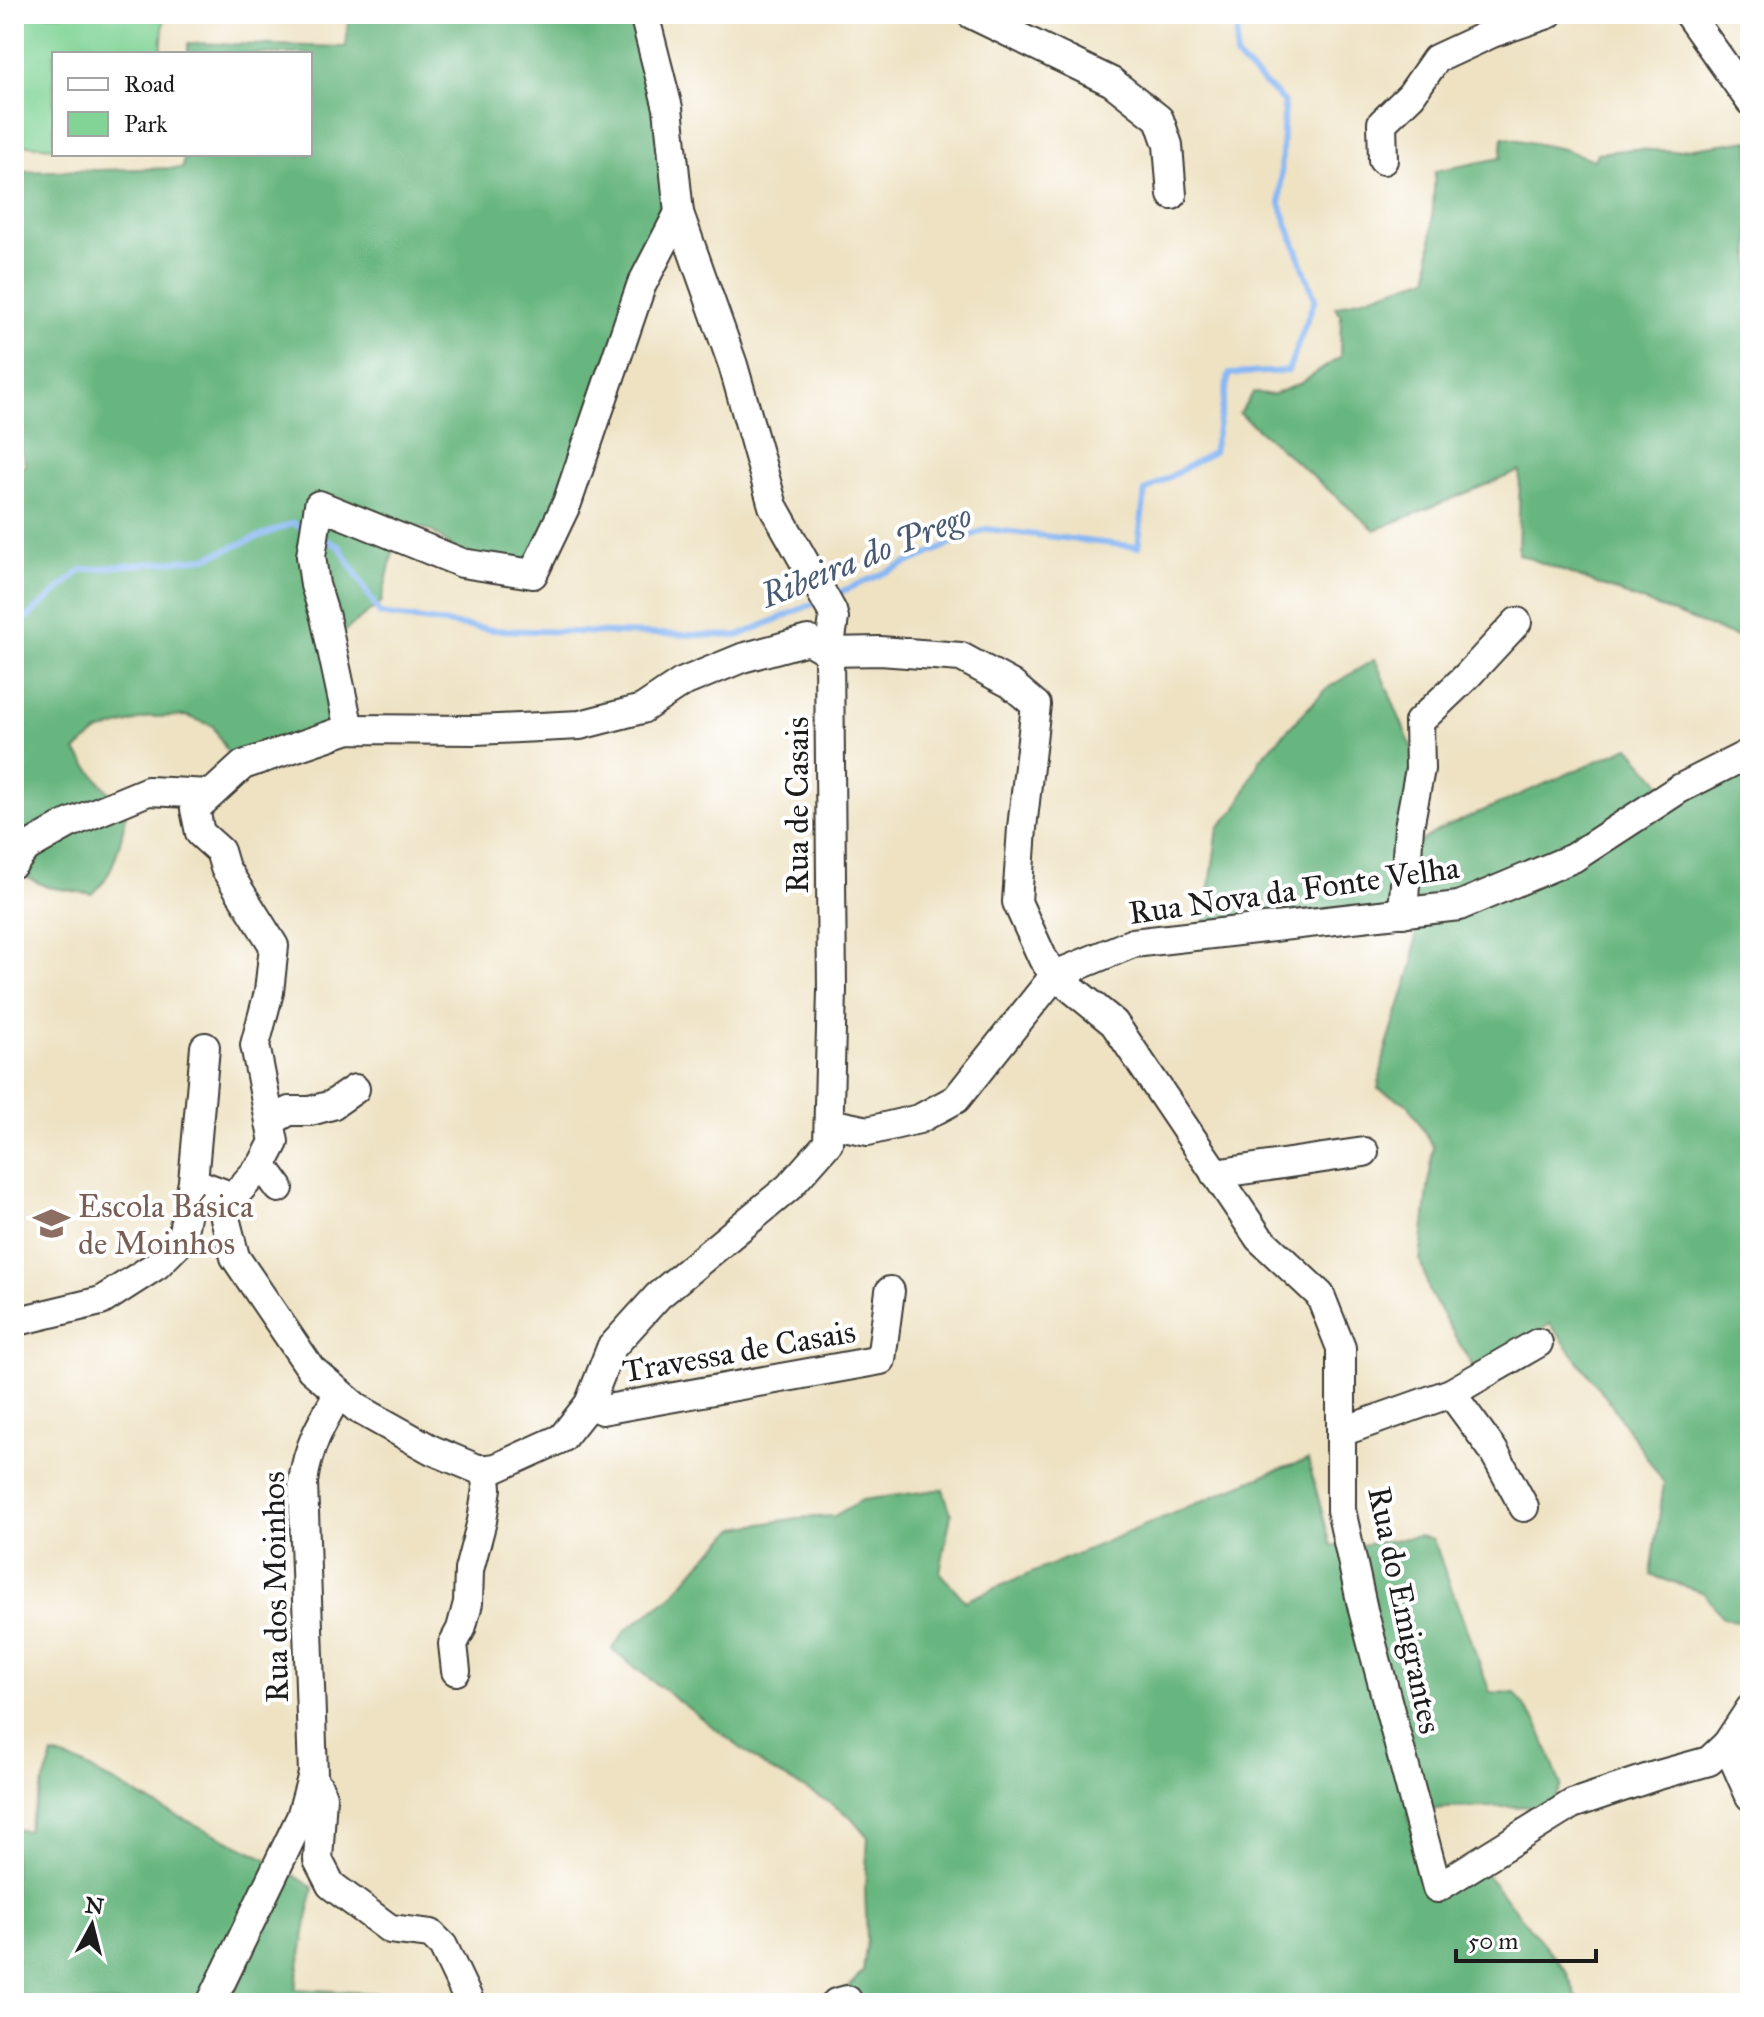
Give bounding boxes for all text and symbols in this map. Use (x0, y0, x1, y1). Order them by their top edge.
legend (52, 52, 312, 156)
text: Road (124, 69, 175, 99)
text: Park (124, 109, 168, 139)
water label: Ribeira do Prego (754, 495, 978, 617)
street label: Rua de Casais (778, 717, 817, 893)
street label: Rua Nova da Fonte Velha (1126, 848, 1462, 933)
place label: Escola Básica de Moinhos (78, 1187, 254, 1263)
school or university icon: Escola Básica de Moinhos (33, 1205, 71, 1243)
street label: Travessa de Casais (620, 1312, 859, 1391)
street label: Rua dos Moinhos (254, 1471, 297, 1703)
street label: Rua do Emigrantes (1359, 1483, 1450, 1737)
north arrow (52, 1885, 132, 1965)
text: N (83, 1891, 106, 1920)
scale bar (1456, 1913, 1596, 1963)
text: 50 m (1468, 1926, 1518, 1956)

